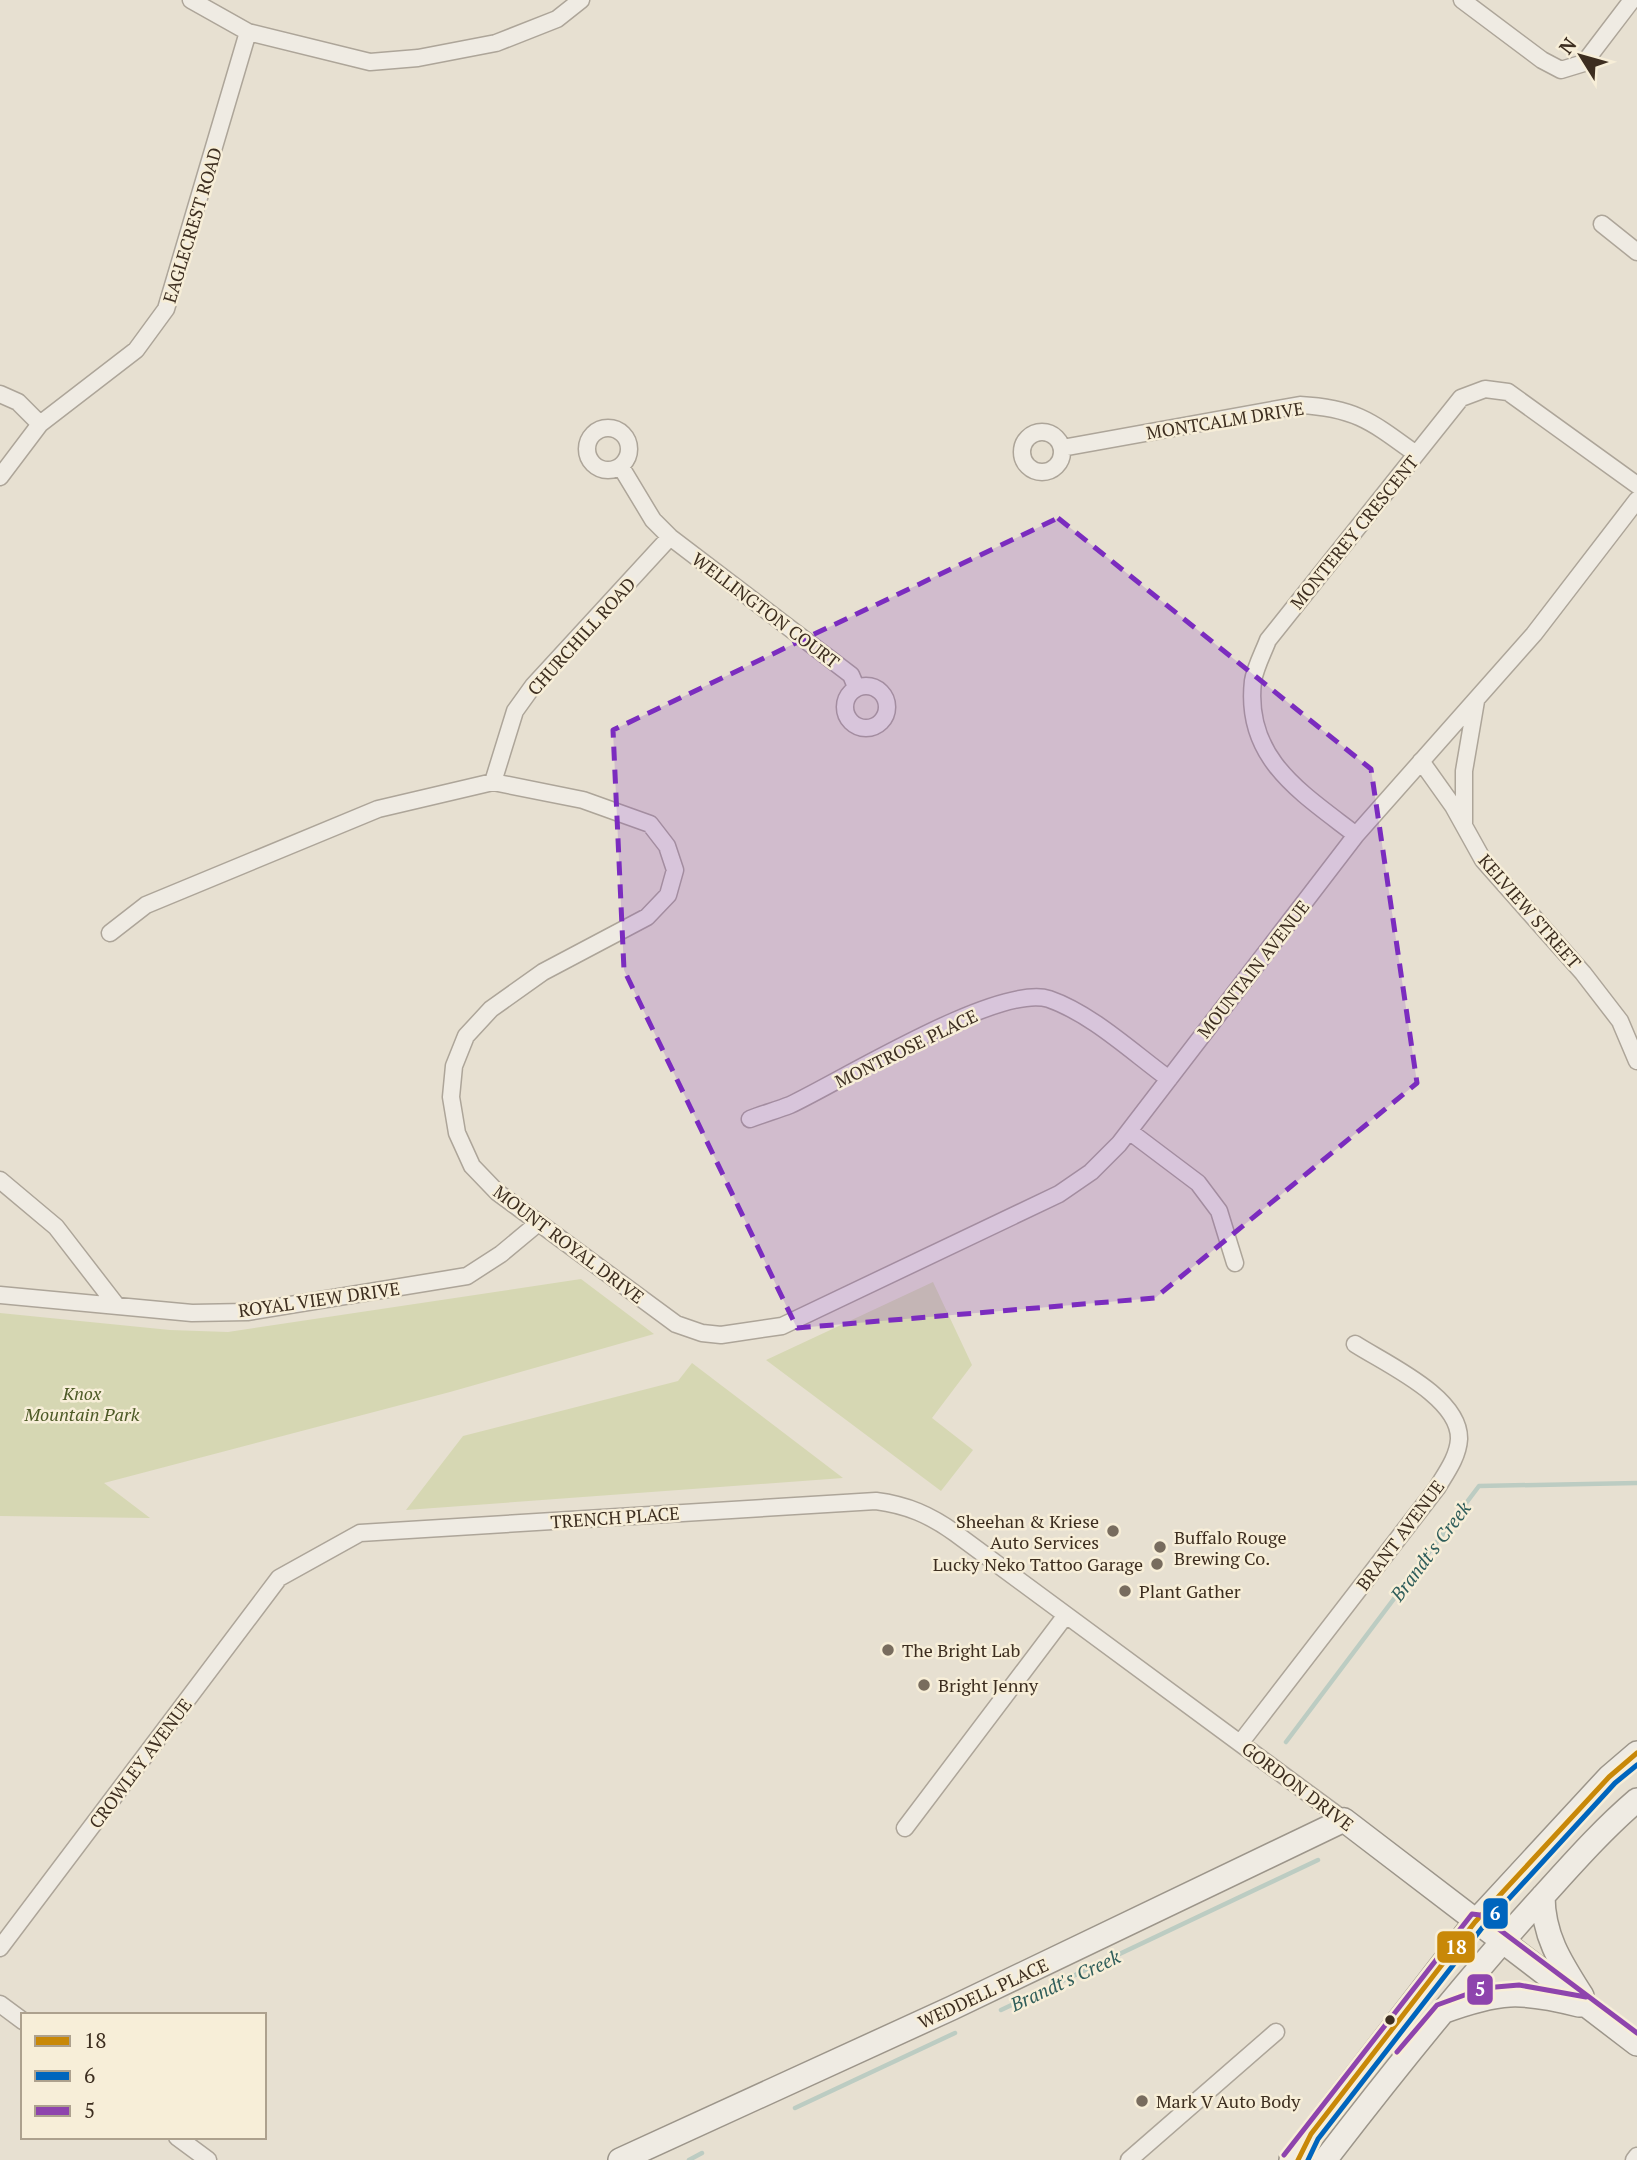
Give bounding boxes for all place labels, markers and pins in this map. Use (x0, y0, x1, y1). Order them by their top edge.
place label: Sheehan & Kriese Auto Services (956, 1509, 1099, 1554)
marker: Sheehan & Kriese Auto Services (1105, 1523, 1121, 1539)
place label: Buffalo Rouge Brewing Co. (1174, 1525, 1286, 1570)
marker: Buffalo Rouge Brewing Co. (1152, 1539, 1168, 1555)
place label: Lucky Neko Tattoo Garage (933, 1552, 1143, 1576)
marker: Lucky Neko Tattoo Garage (1149, 1556, 1165, 1572)
place label: Plant Gather (1139, 1579, 1241, 1603)
marker: Plant Gather (1117, 1583, 1133, 1599)
place label: The Bright Lab (902, 1638, 1021, 1662)
marker: The Bright Lab (880, 1642, 896, 1658)
place label: Bright Jenny (938, 1673, 1039, 1697)
marker: Bright Jenny (916, 1677, 932, 1693)
unlabelled marker (1383, 2013, 1397, 2027)
place label: Mark V Auto Body (1156, 2089, 1301, 2113)
marker: Mark V Auto Body (1134, 2093, 1150, 2109)

